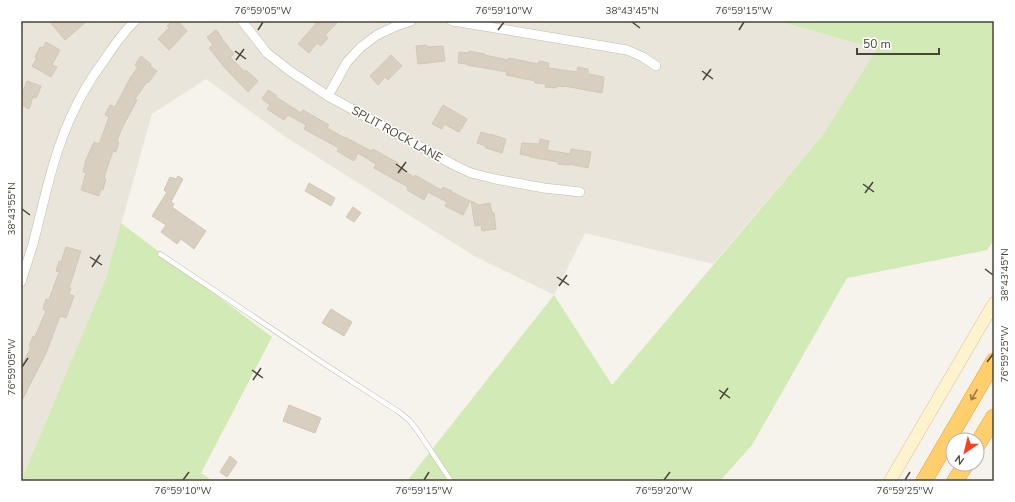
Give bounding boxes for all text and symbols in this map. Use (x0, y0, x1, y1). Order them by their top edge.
text: 76°59'05"W (235, 4, 291, 18)
text: 76°59'10"W (476, 4, 532, 18)
text: 38°43'45"N (605, 4, 659, 18)
text: 76°59'15"W (716, 4, 772, 18)
scale bar (857, 30, 939, 56)
text: 50 m (863, 36, 891, 52)
street label: SPLIT ROCK LANE (349, 102, 445, 166)
text: 38°43'55"N (5, 182, 19, 236)
text: 38°43'45"N (998, 248, 1012, 302)
text: 76°59'25"W (998, 326, 1012, 382)
text: 76°59'05"W (5, 339, 19, 395)
one-way arrow (970, 389, 978, 401)
north arrow (945, 432, 985, 472)
text: N (952, 451, 967, 468)
text: 76°59'10"W (155, 484, 211, 498)
text: 76°59'15"W (396, 484, 452, 498)
text: 76°59'20"W (636, 484, 692, 498)
text: 76°59'25"W (877, 484, 933, 498)

